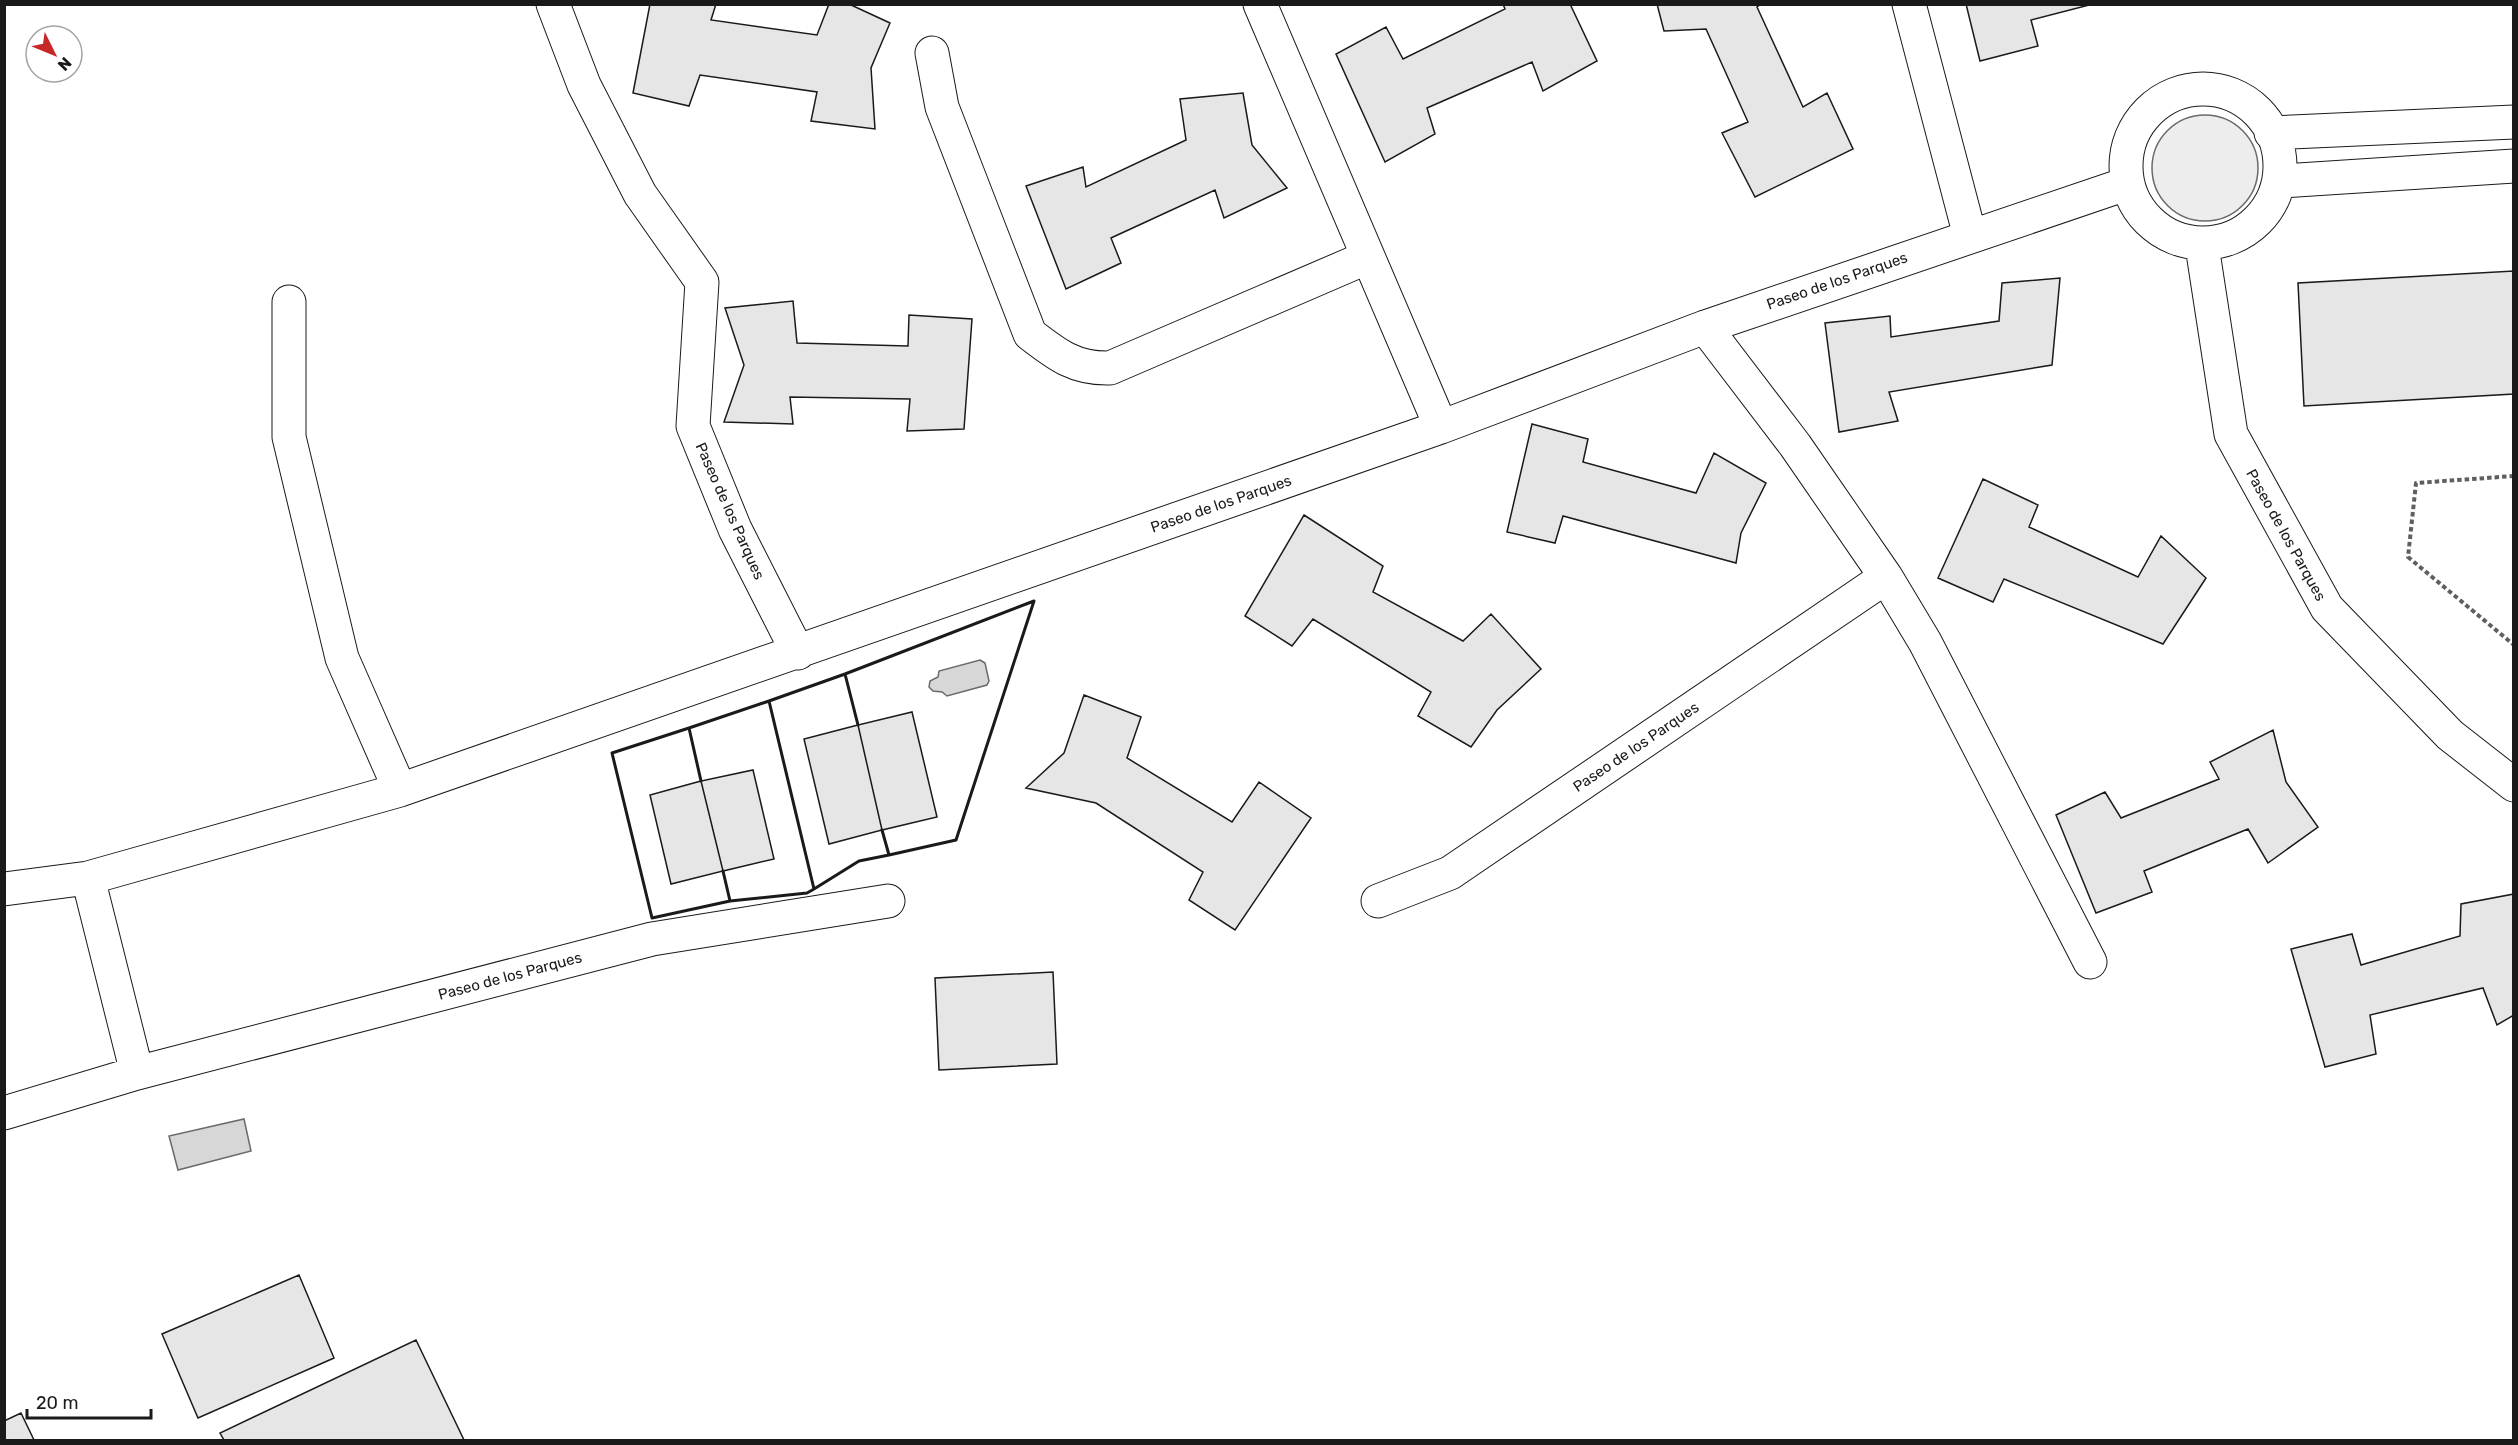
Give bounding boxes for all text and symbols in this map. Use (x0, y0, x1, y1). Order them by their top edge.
north arrow (24, 24, 84, 84)
text: N (54, 53, 75, 75)
street label: Paseo de los Parques (1764, 248, 1910, 314)
street label: Paseo de los Parques (692, 440, 768, 583)
street label: Paseo de los Parques (2242, 466, 2330, 604)
street label: Paseo de los Parques (1148, 471, 1294, 537)
street label: Paseo de los Parques (1570, 698, 1703, 796)
street label: Paseo de los Parques (436, 948, 584, 1004)
scale bar (27, 1382, 152, 1420)
text: 20 m (36, 1392, 78, 1414)

